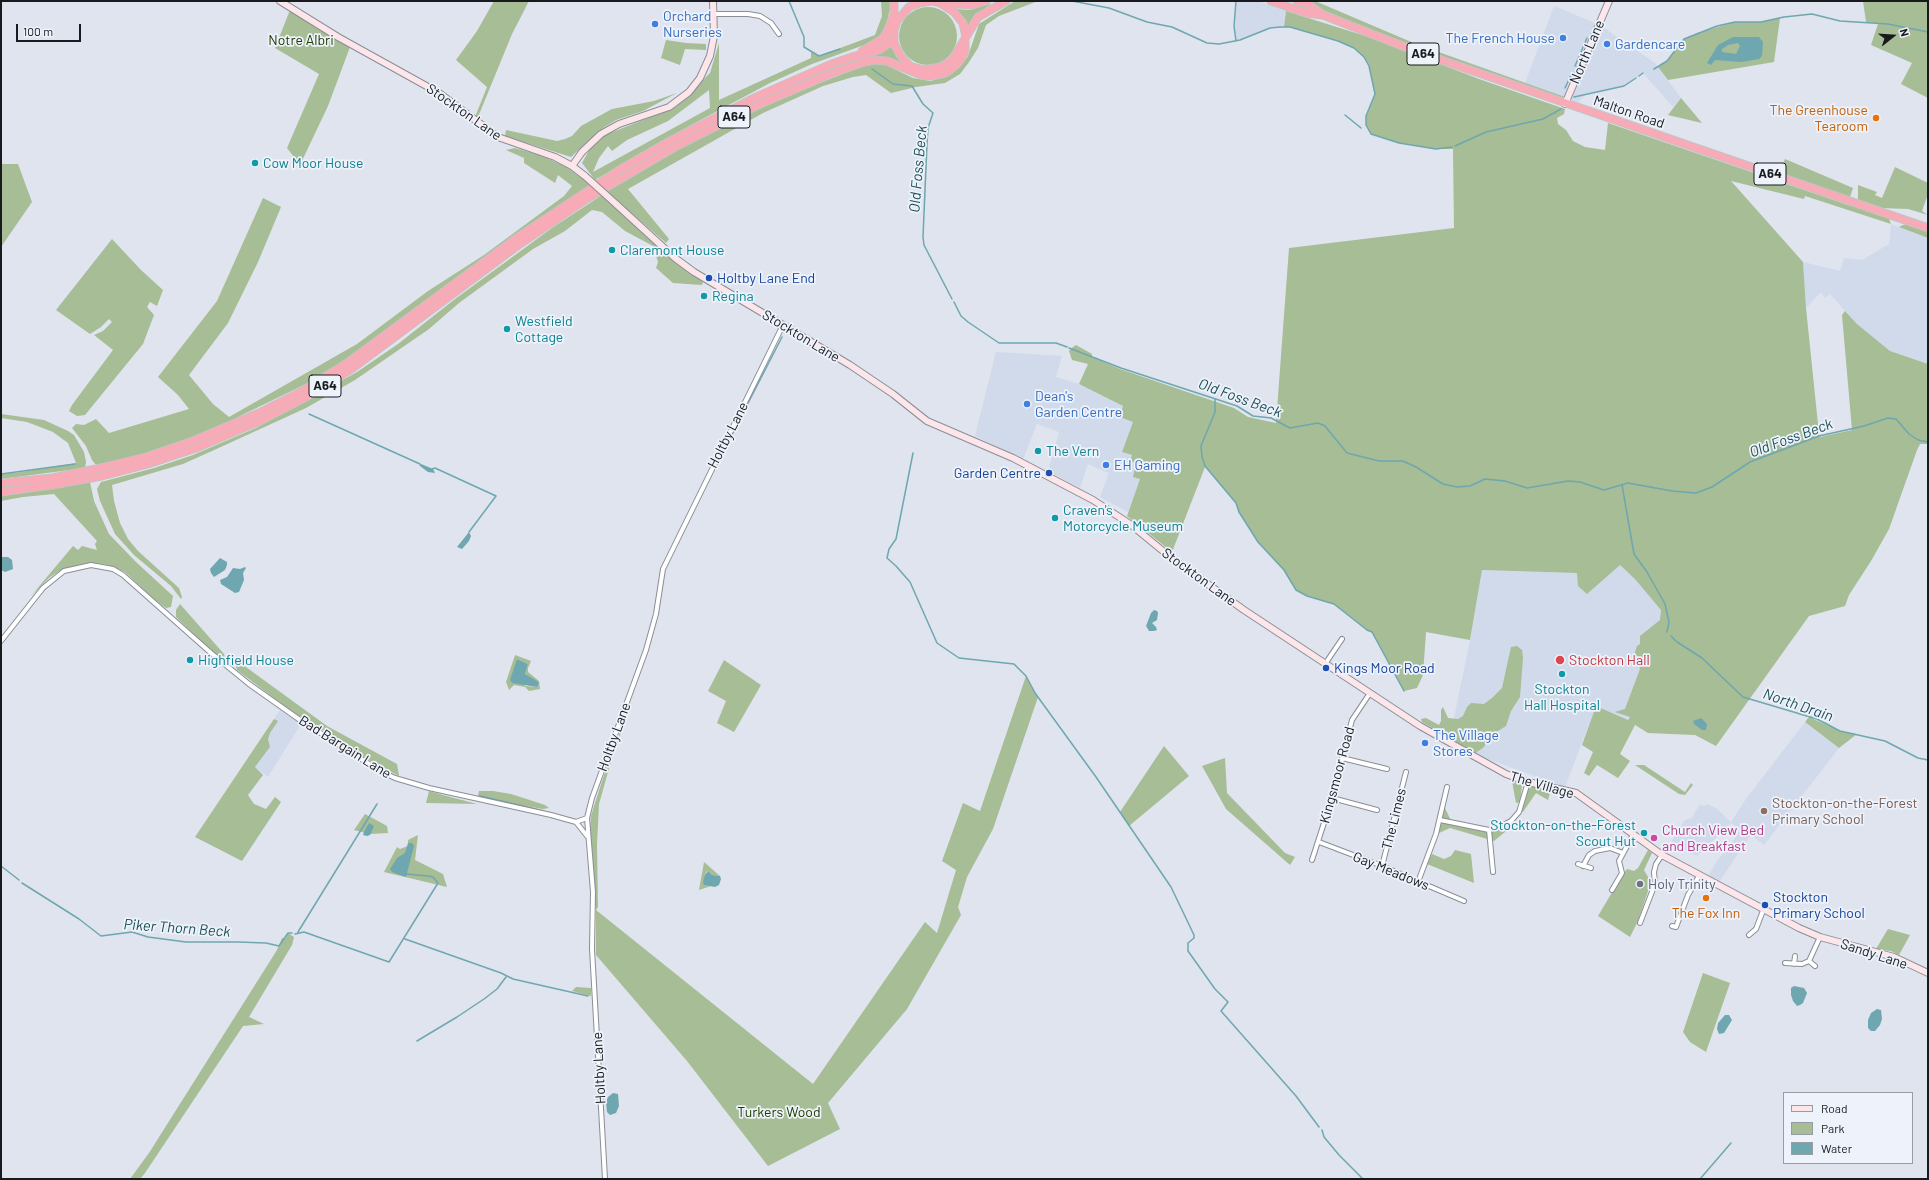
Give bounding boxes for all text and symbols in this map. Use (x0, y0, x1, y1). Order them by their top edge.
place label: Orchard Nurseries (663, 8, 722, 40)
scale bar (18, 16, 83, 42)
north arrow (1873, 16, 1913, 56)
street label: North Lane (1566, 17, 1608, 87)
marker: Orchard Nurseries (650, 19, 660, 29)
text: 100 m (23, 24, 53, 38)
text: N (1898, 27, 1912, 38)
place label: The French House (1445, 30, 1555, 46)
park label: Notre Albri (268, 32, 334, 48)
marker: The French House (1558, 33, 1568, 43)
place label: Gardencare (1615, 36, 1685, 52)
marker: Gardencare (1602, 39, 1612, 49)
road number: A64 (1407, 43, 1439, 65)
street label: Stockton Lane (423, 80, 505, 144)
street label: Malton Road (1591, 92, 1667, 132)
place label: The Greenhouse Tearoom (1769, 102, 1868, 134)
road number: A64 (718, 106, 750, 128)
marker: The Greenhouse Tearoom (1871, 113, 1881, 123)
water label: Old Foss Beck (905, 125, 931, 213)
place label: Cow Moor House (263, 155, 363, 171)
marker: Cow Moor House (250, 158, 260, 168)
road number: A64 (1754, 163, 1786, 185)
place label: Claremont House (620, 242, 724, 258)
marker: Claremont House (607, 245, 617, 255)
place label: Holtby Lane End (717, 270, 815, 286)
marker: Holtby Lane End (704, 273, 714, 283)
place label: Regina (712, 288, 754, 304)
marker: Regina (699, 291, 709, 301)
street label: Stockton Lane (759, 306, 843, 366)
place label: Westfield Cottage (515, 313, 573, 346)
marker: Westfield Cottage (502, 324, 512, 334)
road number: A64 (309, 375, 341, 397)
water label: Old Foss Beck (1196, 375, 1284, 421)
place label: Dean's Garden Centre (1035, 388, 1122, 420)
street label: Holtby Lane (704, 399, 752, 471)
marker: Dean's Garden Centre (1022, 399, 1032, 409)
water label: Old Foss Beck (1747, 415, 1835, 461)
place label: The Vern (1046, 443, 1099, 459)
marker: The Vern (1033, 446, 1043, 456)
place label: EH Gaming (1114, 457, 1180, 473)
marker: EH Gaming (1101, 460, 1111, 470)
place label: Garden Centre (954, 465, 1041, 481)
marker: Garden Centre (1044, 468, 1054, 478)
place label: Craven's Motorcycle Museum (1063, 502, 1183, 534)
marker: Craven's Motorcycle Museum (1050, 513, 1060, 523)
street label: Stockton Lane (1159, 544, 1239, 610)
place label: Highfield House (198, 652, 294, 668)
place label: Stockton Hall (1569, 652, 1650, 668)
marker: Stockton Hall (1554, 654, 1566, 666)
marker: Highfield House (185, 655, 195, 665)
place label: Kings Moor Road (1334, 660, 1435, 676)
marker: Kings Moor Road (1321, 663, 1331, 673)
marker: Stockton Hall Hospital (1557, 669, 1567, 679)
place label: Stockton Hall Hospital (1524, 681, 1600, 714)
water label: North Drain (1761, 685, 1835, 725)
street label: Holtby Lane (594, 700, 634, 774)
street label: Bad Bargain Lane (296, 712, 394, 782)
street label: Kingsmoor Road (1316, 725, 1358, 825)
place label: The Village Stores (1433, 727, 1499, 760)
marker: The Village Stores (1420, 738, 1430, 748)
street label: The Village (1508, 768, 1576, 802)
street label: The Limes (1378, 787, 1410, 851)
place label: Stockton-on-the-Forest Primary School (1772, 795, 1918, 828)
marker: Stockton-on-the-Forest Primary School (1759, 806, 1769, 816)
place label: Stockton-on-the-Forest Scout Hut (1490, 817, 1636, 850)
place label: Church View Bed and Breakfast (1662, 822, 1764, 854)
marker: Stockton-on-the-Forest Scout Hut (1639, 828, 1649, 838)
marker: Church View Bed and Breakfast (1649, 833, 1659, 843)
street label: Gay Meadows (1350, 848, 1432, 894)
place label: Holy Trinity (1648, 876, 1716, 892)
marker: Holy Trinity (1635, 879, 1645, 889)
place label: Stockton Primary School (1773, 889, 1865, 922)
marker: The Fox Inn (1701, 893, 1711, 903)
marker: Stockton Primary School (1760, 900, 1770, 910)
place label: The Fox Inn (1672, 905, 1740, 921)
water label: Piker Thorn Beck (123, 915, 231, 941)
street label: Sandy Lane (1838, 935, 1910, 973)
street label: Holtby Lane (589, 1032, 609, 1104)
legend (1783, 1092, 1913, 1164)
text: Road (1821, 1101, 1848, 1115)
park label: Turkers Wood (737, 1104, 821, 1120)
text: Park (1821, 1121, 1845, 1135)
text: Water (1821, 1141, 1852, 1155)

